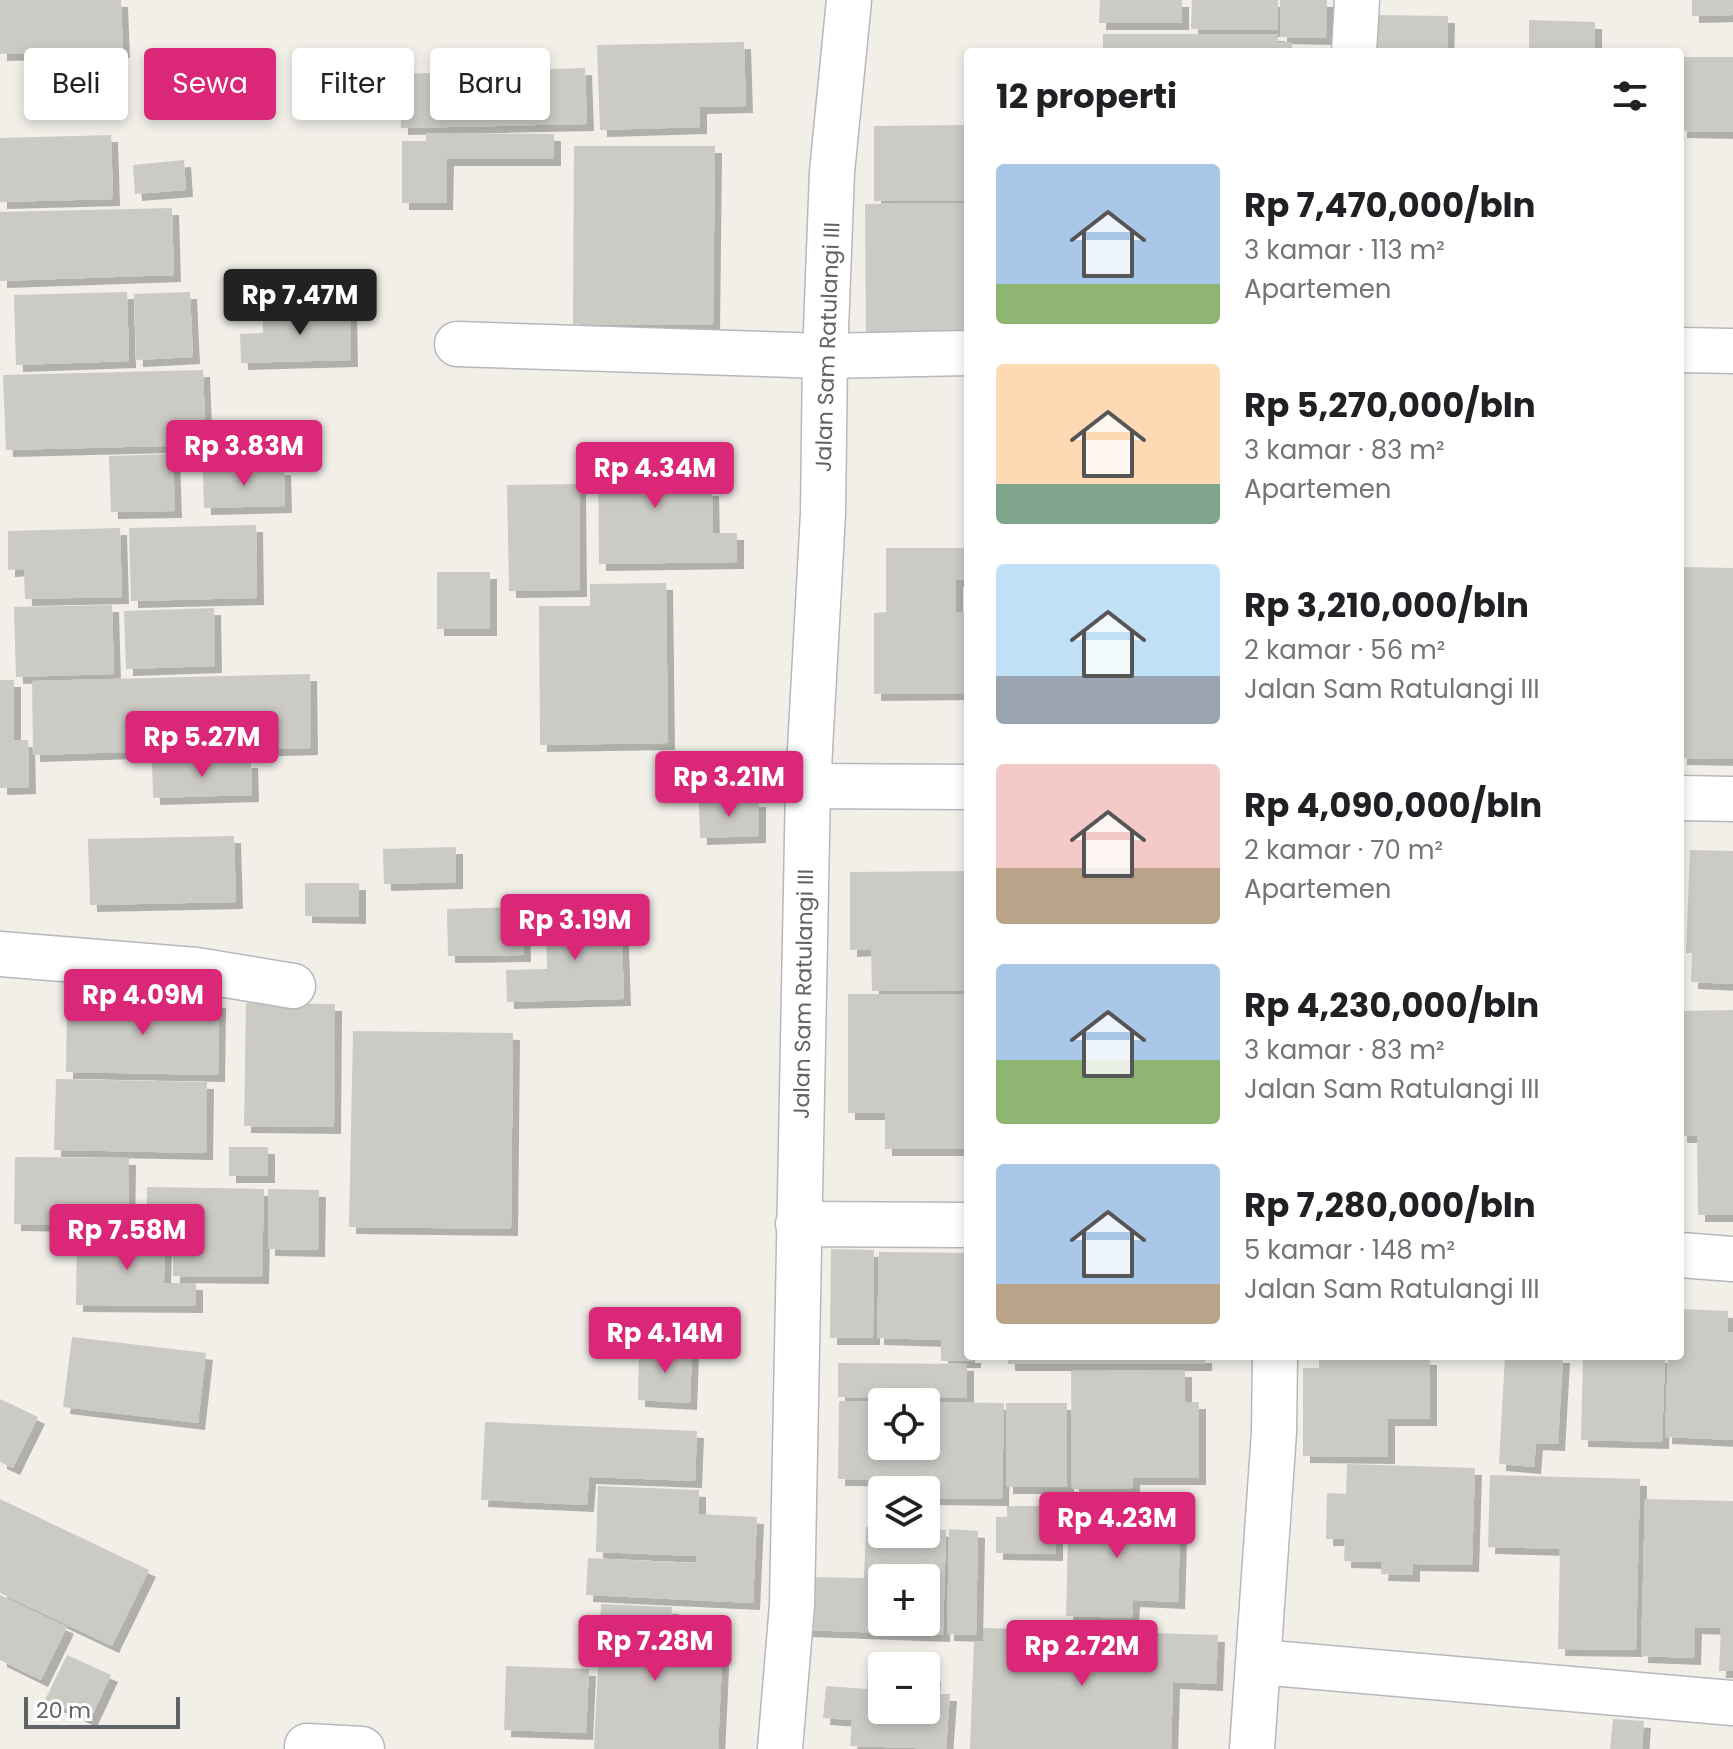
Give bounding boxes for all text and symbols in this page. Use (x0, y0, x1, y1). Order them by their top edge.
chip: Beli (24, 48, 128, 120)
chip: Sewa (144, 48, 276, 120)
chip: Filter (292, 48, 414, 120)
chip: Baru (430, 48, 550, 120)
text: 12 properti (996, 72, 1177, 120)
icon: filters (1608, 74, 1652, 118)
text: Rp 7,470,000/bln (1244, 181, 1535, 229)
icon: home (1060, 196, 1156, 292)
street label: Jalan Sam Ratulangi III (808, 221, 847, 473)
text: 3 kamar · 113 m² (1244, 232, 1445, 268)
pin: Rp 7.47M (217, 269, 383, 337)
text: Apartemen (1244, 271, 1392, 307)
text: Rp 7.47M (242, 277, 358, 313)
text: Rp 5,270,000/bln (1244, 381, 1536, 429)
icon: home (1060, 396, 1156, 492)
pin: Rp 3.83M (161, 420, 327, 488)
text: Rp 3.83M (184, 428, 304, 464)
text: 3 kamar · 83 m² (1244, 432, 1445, 468)
pin: Rp 4.34M (572, 442, 738, 510)
text: Rp 4.34M (594, 450, 716, 486)
text: Apartemen (1244, 471, 1392, 507)
text: Rp 3,210,000/bln (1244, 581, 1529, 629)
icon: home (1060, 596, 1156, 692)
text: 2 kamar · 56 m² (1244, 632, 1445, 668)
text: Jalan Sam Ratulangi III (1244, 671, 1540, 707)
pin: Rp 5.27M (119, 711, 285, 779)
text: Rp 5.27M (144, 719, 260, 755)
pin: Rp 3.21M (646, 751, 812, 819)
text: Rp 3.21M (673, 759, 785, 795)
text: Rp 4,090,000/bln (1244, 781, 1542, 829)
icon: home (1060, 796, 1156, 892)
text: 2 kamar · 70 m² (1244, 832, 1443, 868)
street label: Jalan Sam Ratulangi III (786, 869, 821, 1119)
text: Apartemen (1244, 871, 1392, 907)
pin: Rp 3.19M (492, 894, 658, 962)
text: Rp 3.19M (519, 902, 631, 938)
pin: Rp 4.09M (60, 969, 226, 1037)
text: Rp 4.09M (82, 977, 204, 1013)
text: Rp 4,230,000/bln (1244, 981, 1539, 1029)
icon: home (1060, 996, 1156, 1092)
text: 3 kamar · 83 m² (1244, 1032, 1445, 1068)
text: Jalan Sam Ratulangi III (1244, 1071, 1540, 1107)
text: Rp 7,280,000/bln (1244, 1181, 1536, 1229)
icon: home (1060, 1196, 1156, 1292)
pin: Rp 7.58M (44, 1204, 210, 1272)
text: Rp 7.58M (68, 1212, 186, 1248)
text: 5 kamar · 148 m² (1244, 1232, 1455, 1268)
text: Jalan Sam Ratulangi III (1244, 1271, 1540, 1307)
pin: Rp 4.14M (582, 1307, 748, 1375)
text: Rp 4.14M (607, 1315, 723, 1351)
map controls (868, 1388, 940, 1724)
button: locate (868, 1388, 940, 1460)
button: layers (868, 1476, 940, 1548)
pin: Rp 4.23M (1034, 1492, 1200, 1560)
text: Rp 4.23M (1057, 1500, 1177, 1536)
button: + (868, 1564, 940, 1636)
pin: Rp 7.28M (572, 1615, 738, 1683)
pin: Rp 2.72M (999, 1620, 1165, 1688)
text: Rp 7.28M (597, 1623, 713, 1659)
text: Rp 2.72M (1025, 1628, 1139, 1664)
button: − (868, 1652, 940, 1724)
scale bar (24, 1693, 180, 1729)
text: 20 m (36, 1695, 91, 1726)

